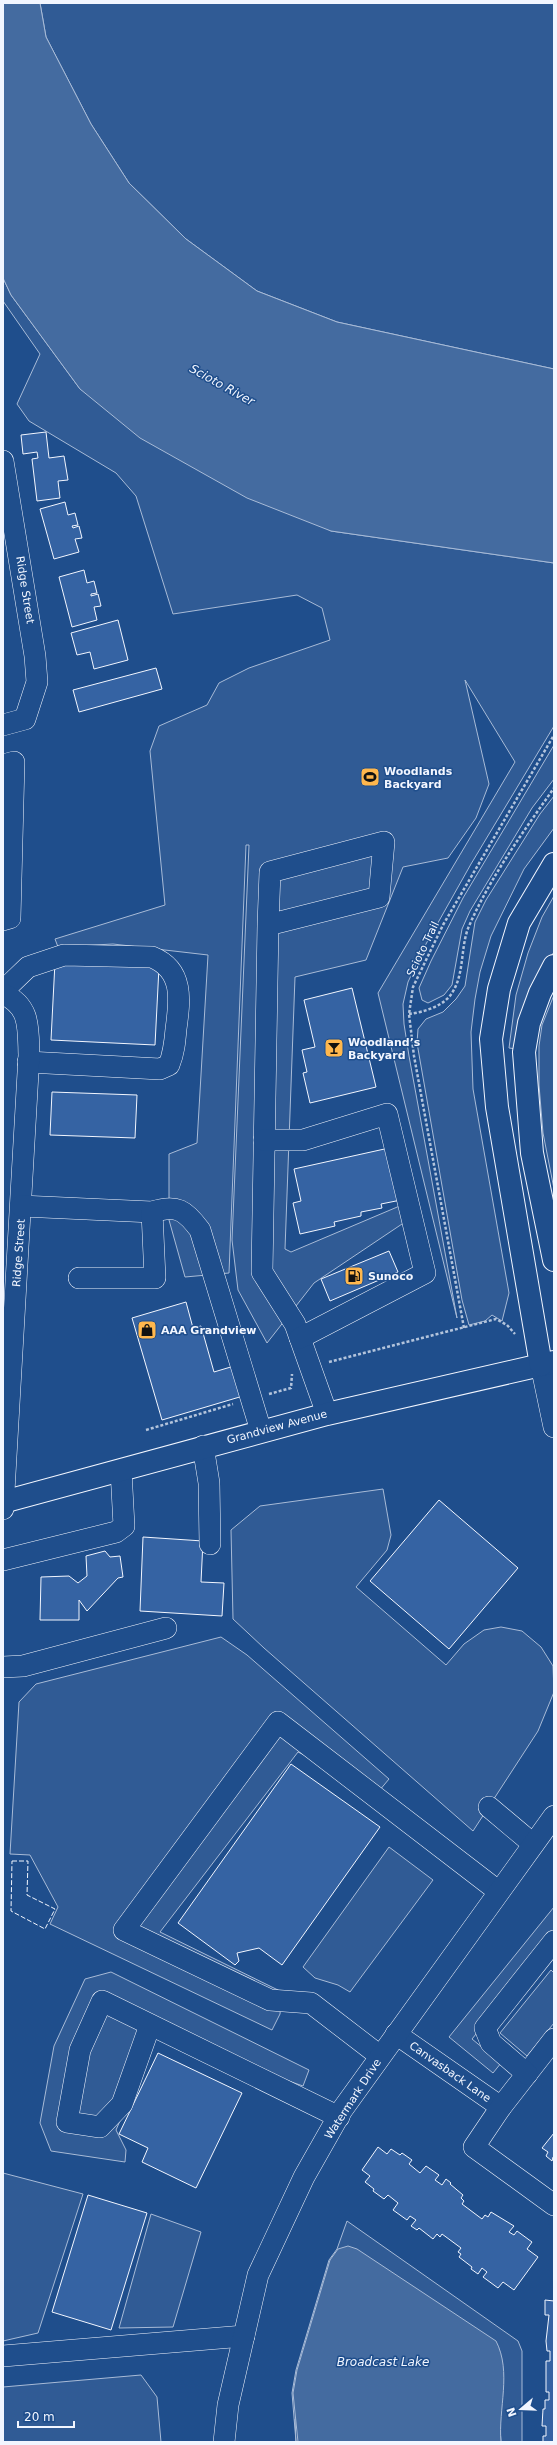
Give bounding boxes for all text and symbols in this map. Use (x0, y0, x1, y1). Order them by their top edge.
water label: Scioto River (187, 361, 258, 409)
street label: Ridge Street (13, 555, 37, 625)
place label: Woodlands Backyard (384, 765, 453, 791)
sports icon: Woodlands Backyard (359, 766, 381, 788)
street label: Scioto Trail (404, 919, 442, 979)
place label: Woodland’s Backyard (348, 1036, 421, 1062)
bar icon: Woodland’s Backyard (323, 1037, 345, 1059)
street label: Ridge Street (10, 1218, 28, 1288)
fuel station icon: Sunoco (343, 1265, 365, 1287)
place label: Sunoco (368, 1270, 414, 1283)
shop icon: AAA Grandview (136, 1319, 158, 1341)
place label: AAA Grandview (161, 1324, 257, 1337)
street label: Grandview Avenue (225, 1407, 329, 1447)
street label: Canvasback Lane (407, 2039, 493, 2105)
street label: Watermark Drive (322, 2056, 384, 2142)
water label: Broadcast Lake (337, 2355, 429, 2369)
north arrow (501, 2389, 541, 2429)
scale bar (18, 2403, 74, 2429)
text: N (504, 2406, 520, 2419)
text: 20 m (24, 2410, 55, 2424)

